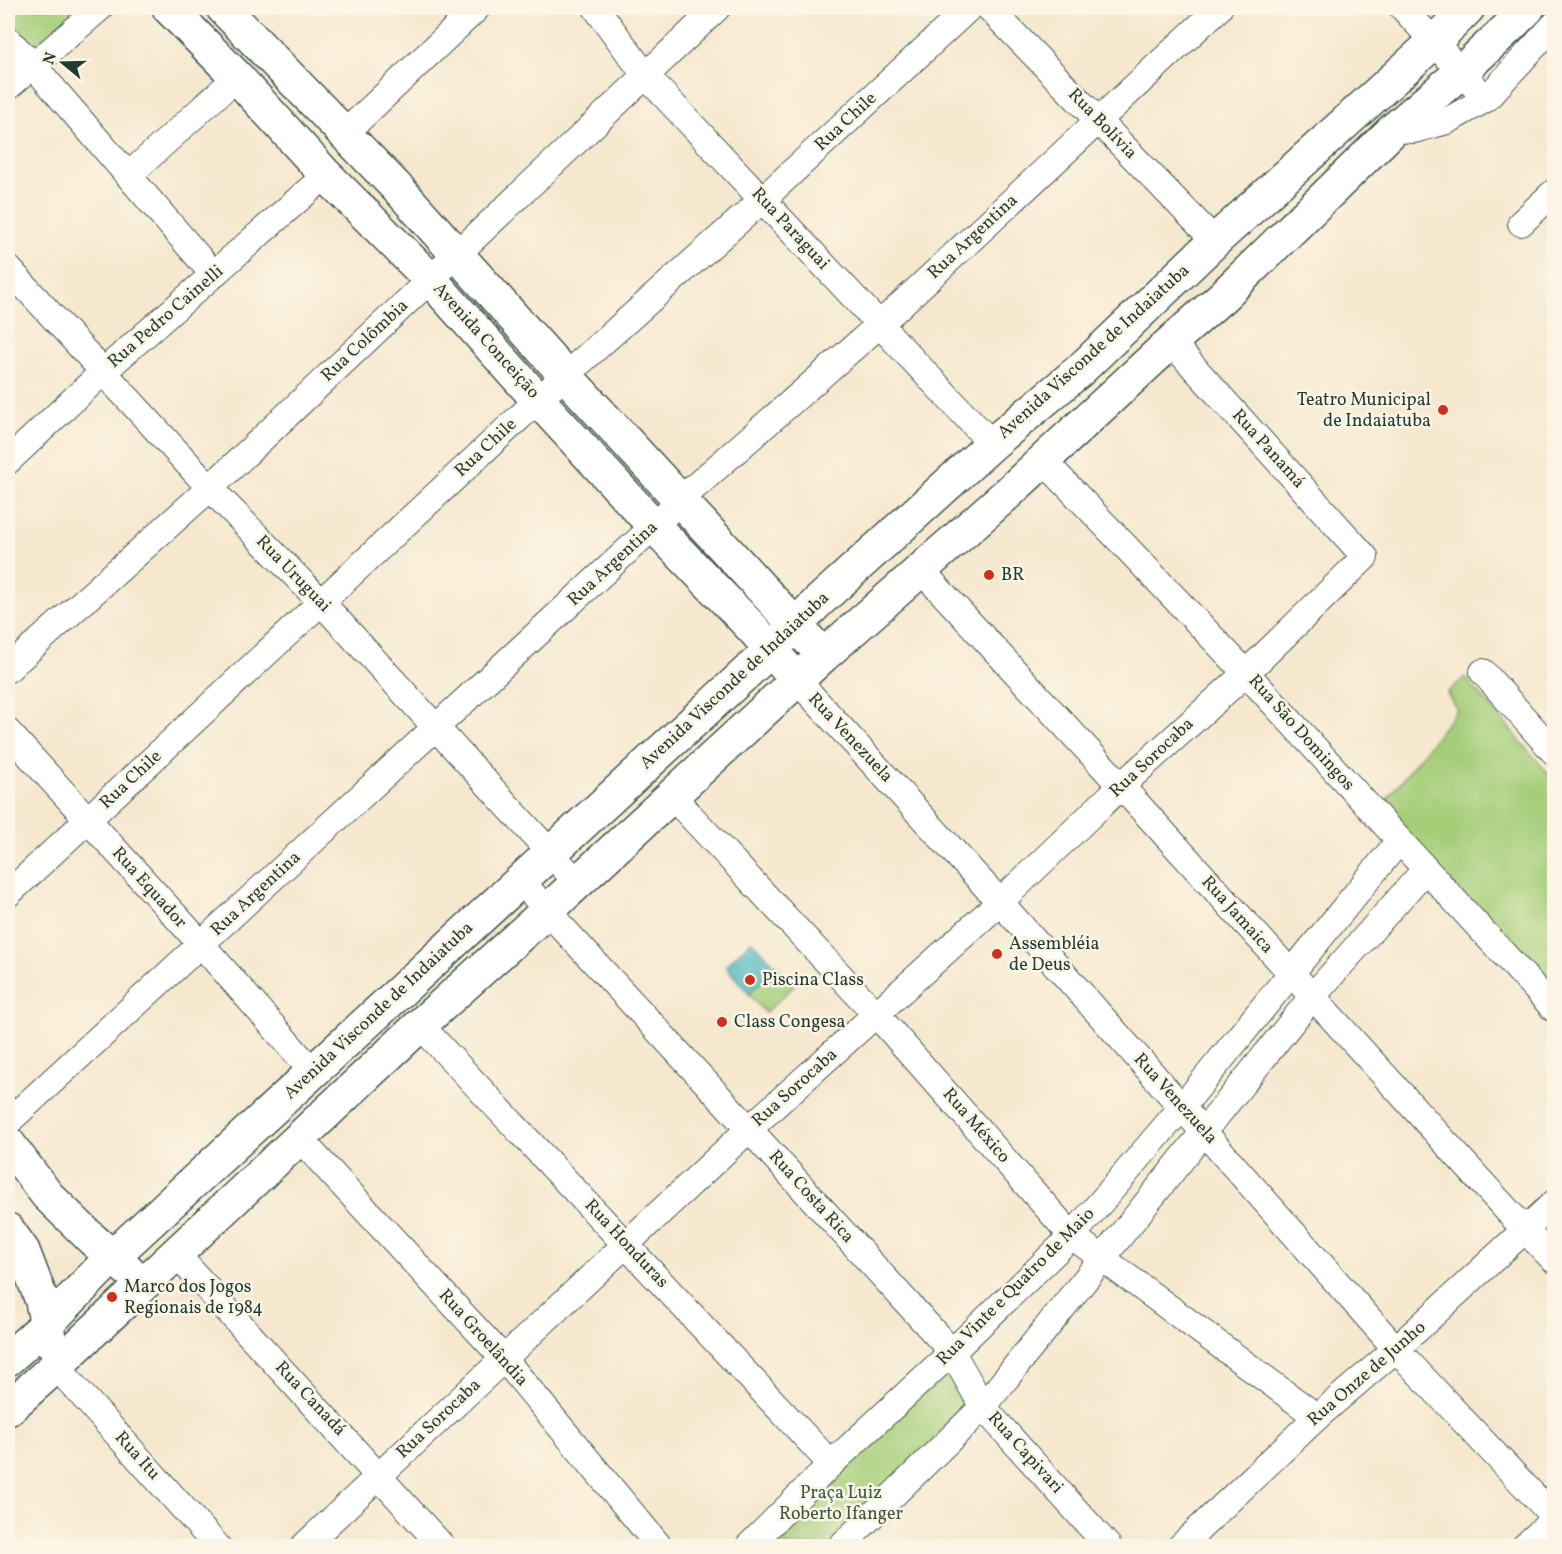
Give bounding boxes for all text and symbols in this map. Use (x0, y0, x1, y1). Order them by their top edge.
north arrow (33, 33, 93, 93)
text: N (38, 49, 63, 68)
street label: Rua Bolívia (1062, 83, 1142, 165)
street label: Rua Chile (809, 87, 883, 157)
street label: Rua Paraguai (745, 182, 835, 276)
street label: Rua Argentina (922, 189, 1024, 285)
street label: Avenida Visconde de Indaiatuba (992, 259, 1196, 445)
street label: Rua Pedro Cainelli (103, 260, 229, 374)
street label: Avenida Conceição (427, 277, 545, 405)
street label: Rua Colômbia (316, 294, 414, 388)
place label: Teatro Municipal de Indaiatuba (1297, 388, 1431, 434)
marker: Teatro Municipal de Indaiatuba (1436, 403, 1450, 417)
street label: Rua Panamá (1226, 404, 1310, 494)
street label: Rua Chile (449, 413, 523, 483)
street label: Rua Argentina (562, 516, 664, 612)
street label: Rua Uruguai (250, 530, 336, 618)
place label: BR (1001, 563, 1025, 588)
marker: BR (982, 568, 996, 582)
street label: Avenida Visconde de Indaiatuba (635, 586, 835, 776)
street label: Rua São Domingos (1242, 669, 1360, 797)
street label: Rua Venezuela (802, 687, 898, 789)
street label: Rua Sorocaba (1104, 712, 1200, 804)
street label: Rua Chile (94, 745, 168, 815)
street label: Rua Equador (106, 842, 193, 935)
street label: Rua Argentina (205, 846, 307, 942)
street label: Rua Jamaica (1195, 871, 1279, 960)
street label: Avenida Visconde de Indaiatuba (279, 916, 479, 1106)
place label: Assembléia de Deus (1009, 932, 1100, 978)
marker: Assembléia de Deus (990, 947, 1004, 961)
place label: Piscina Class (762, 968, 864, 993)
marker: Piscina Class (743, 973, 757, 987)
place label: Class Congesa (734, 1010, 846, 1035)
marker: Class Congesa (715, 1015, 729, 1029)
street label: Rua Sorocaba (747, 1043, 843, 1133)
street label: Rua Venezuela (1127, 1048, 1223, 1150)
street label: Rua México (936, 1083, 1016, 1169)
street label: Rua Costa Rica (762, 1145, 860, 1249)
street label: Rua Honduras (578, 1194, 674, 1294)
street label: Rua Vinte e Quatro de Maio (931, 1202, 1101, 1372)
place label: Marco dos Jogos Regionais de 1984 (124, 1275, 263, 1321)
street label: Rua Groelândia (432, 1284, 534, 1392)
marker: Marco dos Jogos Regionais de 1984 (105, 1290, 119, 1304)
street label: Rua Onze de Junho (1302, 1316, 1432, 1432)
street label: Rua Canadá (269, 1356, 351, 1442)
street label: Rua Sorocaba (391, 1373, 487, 1465)
street label: Rua Capivari (981, 1406, 1069, 1500)
street label: Rua Itu (108, 1426, 166, 1486)
park label: Praça Luiz Roberto Ifanger (779, 1481, 904, 1527)

